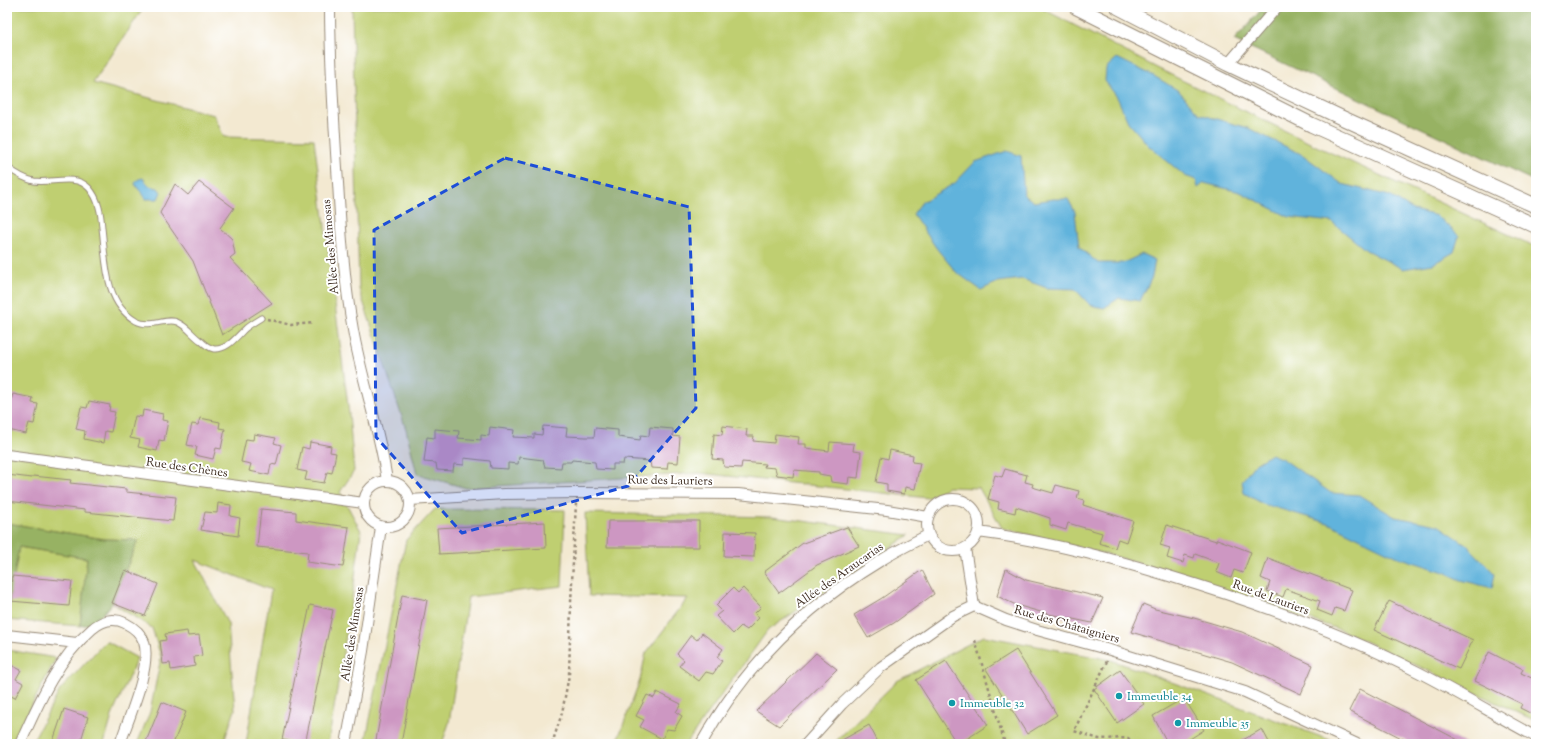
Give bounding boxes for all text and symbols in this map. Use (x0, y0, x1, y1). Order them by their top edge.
street label: Allée des Mimosas (318, 198, 344, 295)
street label: Rue des Chènes (145, 453, 229, 483)
street label: Rue des Lauriers (627, 471, 713, 491)
street label: Allée des Araucarias (791, 538, 888, 613)
street label: Rue de Lauriers (1230, 576, 1312, 620)
street label: Allée des Mimosas (337, 585, 369, 683)
street label: Rue des Châtaigniers (1012, 601, 1122, 649)
place label: Immeuble 34 (1127, 688, 1192, 706)
marker: Immeuble 34 (1114, 691, 1124, 701)
place label: Immeuble 32 (960, 695, 1025, 713)
marker: Immeuble 32 (947, 698, 957, 708)
place label: Immeuble 35 (1186, 715, 1249, 733)
marker: Immeuble 35 (1173, 718, 1183, 728)

